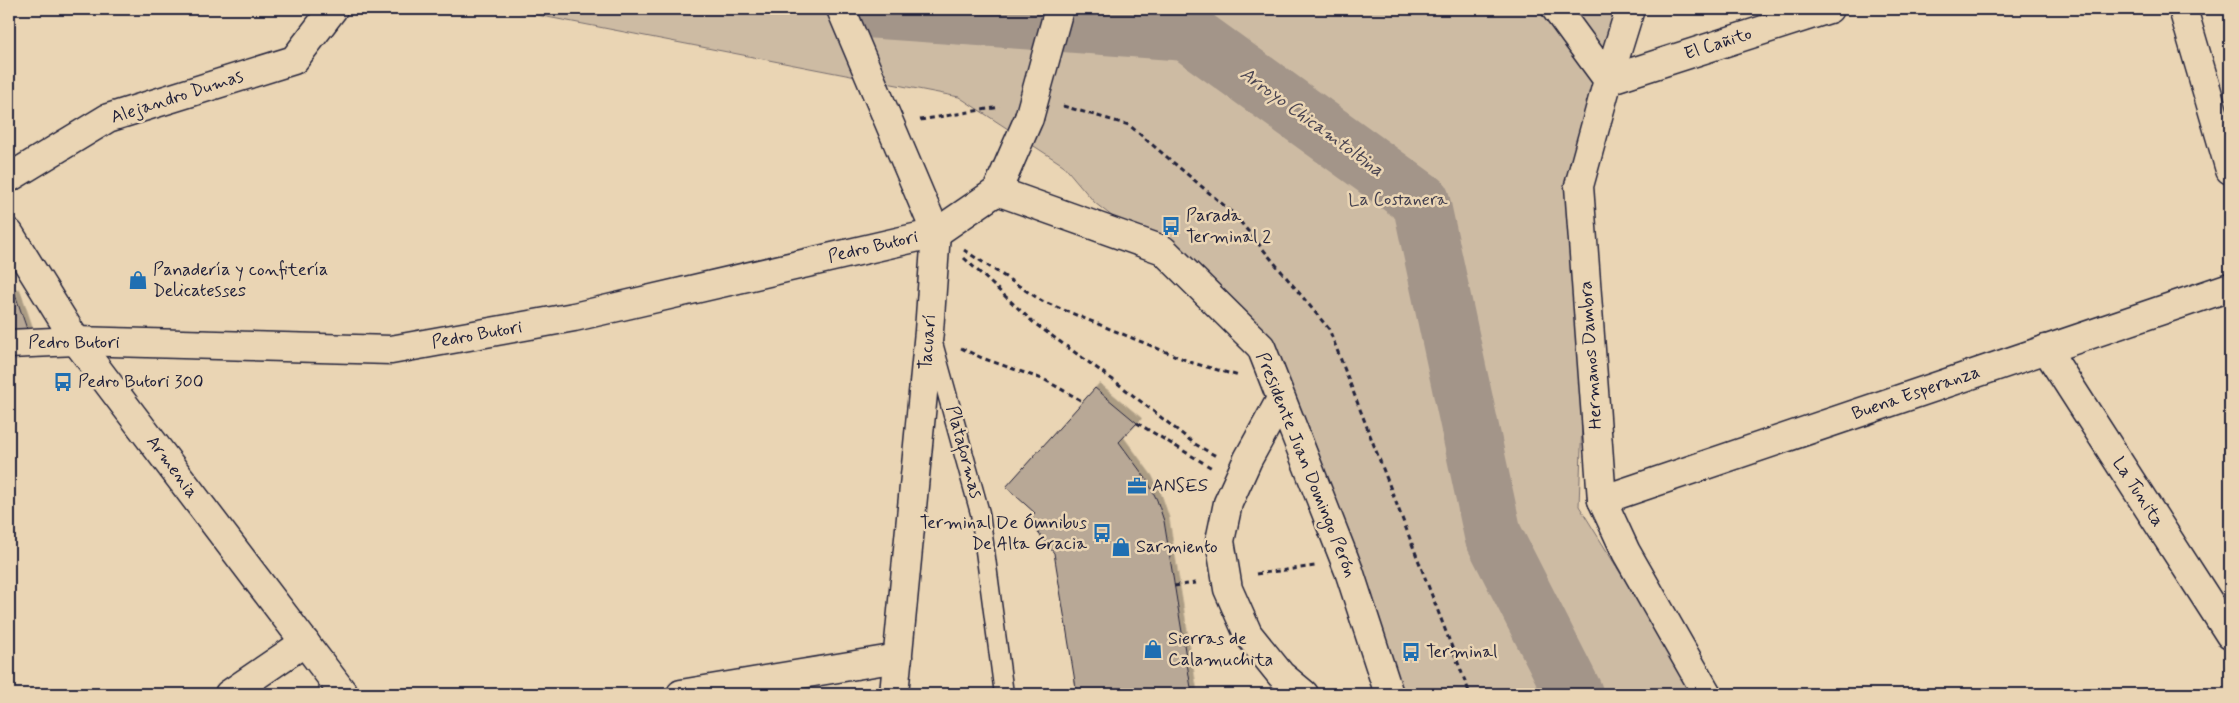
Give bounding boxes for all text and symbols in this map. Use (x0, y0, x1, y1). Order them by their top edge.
street label: El Cañito (1681, 22, 1755, 66)
water label: Arroyo Chicamtoltina (1235, 61, 1389, 183)
street label: Alejandro Dumas (108, 64, 246, 130)
park label: La Costanera (1348, 188, 1448, 212)
place label: Parada Terminal 2 (1186, 204, 1271, 249)
bus stop icon: Parada Terminal 2 (1160, 215, 1182, 237)
street label: Pedro Butori (826, 225, 920, 269)
place label: Panadería y confitería Delicatesses (153, 258, 328, 303)
shop icon: Panadería y confitería Delicatesses (127, 269, 149, 291)
street label: Hermanos Dambra (1574, 280, 1608, 430)
street label: Tacuarí (914, 313, 942, 371)
street label: Pedro Butori (430, 315, 524, 355)
street label: Pedro Butori (28, 331, 120, 355)
street label: Presidente Juan Domingo Perón (1249, 349, 1362, 581)
street label: Buena Esperanza (1849, 360, 1983, 426)
place label: Pedro Butori 300 (78, 370, 204, 394)
bus stop icon: Pedro Butori 300 (52, 371, 74, 393)
street label: Plataformas (938, 403, 988, 502)
street label: Armenia (140, 431, 204, 503)
street label: La Tunita (2106, 452, 2170, 532)
place label: ANSES (1152, 474, 1208, 498)
office icon: ANSES (1126, 475, 1148, 497)
place label: Terminal De Ómnibus De Alta Gracia (920, 511, 1087, 556)
bus stop icon: Terminal De Ómnibus De Alta Gracia (1091, 522, 1113, 544)
place label: Sarmiento (1136, 535, 1218, 559)
shop icon: Sarmiento (1110, 536, 1132, 558)
place label: Sierras de Calamuchita (1168, 627, 1273, 672)
shop icon: Sierras de Calamuchita (1142, 638, 1164, 660)
place label: Terminal (1426, 640, 1497, 664)
bus stop icon: Terminal (1400, 641, 1422, 663)

